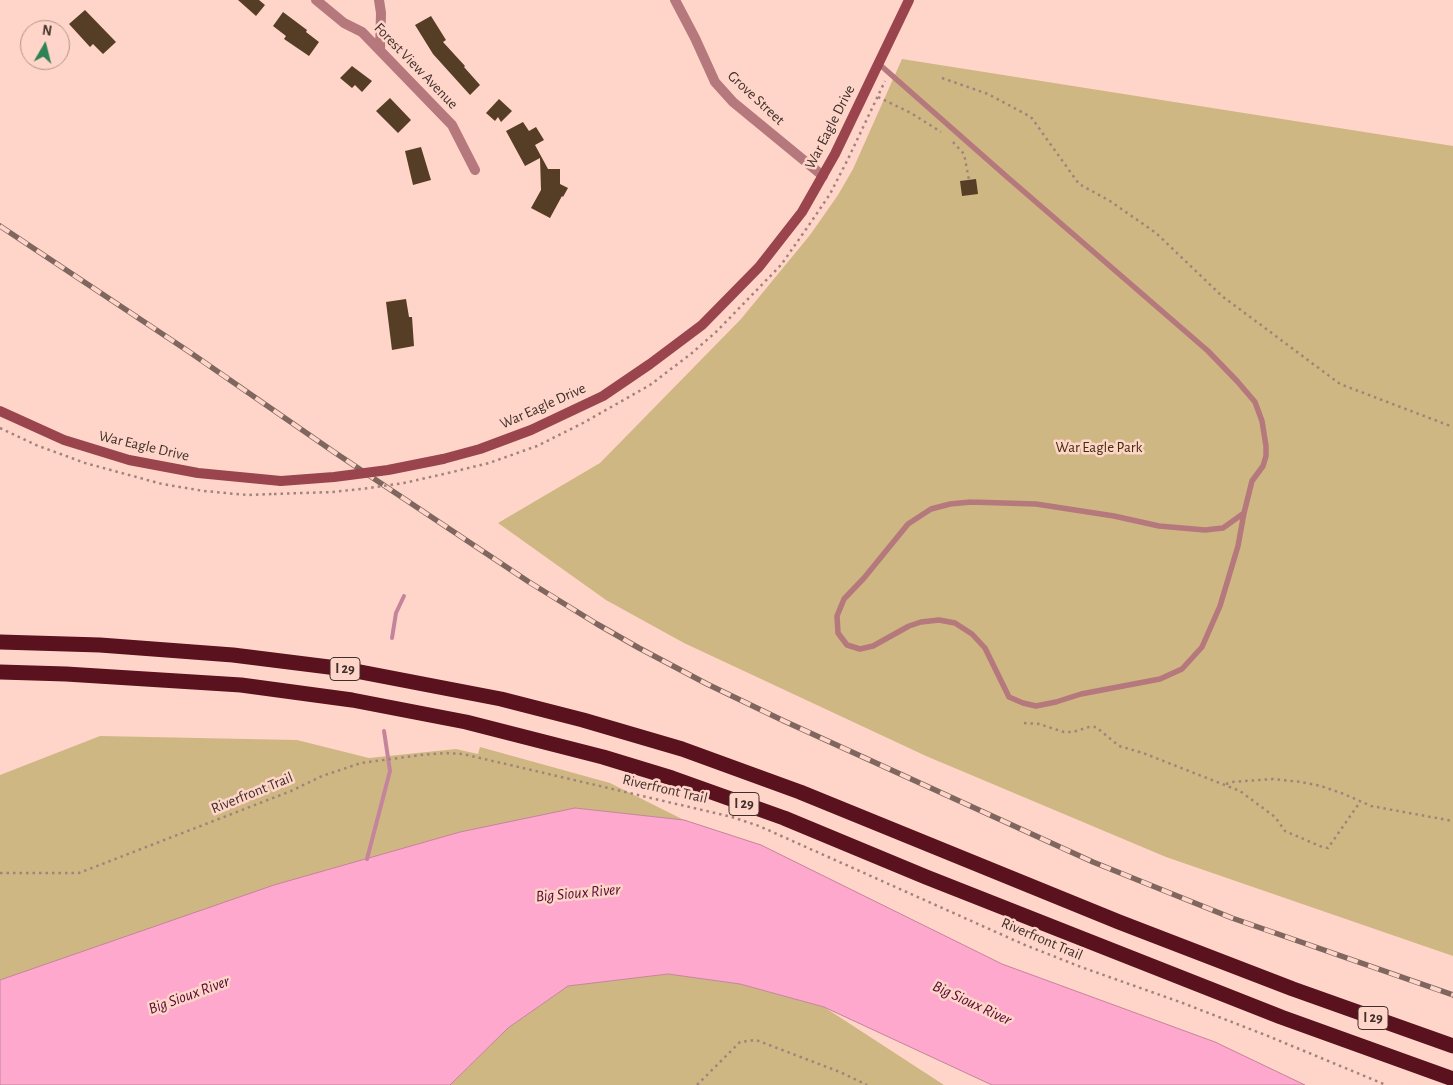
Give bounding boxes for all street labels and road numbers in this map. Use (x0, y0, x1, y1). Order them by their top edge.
street label: Forest View Avenue (370, 19, 462, 113)
street label: Grove Street (724, 67, 788, 129)
street label: War Eagle Drive (801, 82, 859, 172)
street label: War Eagle Drive (497, 379, 589, 433)
street label: War Eagle Drive (97, 427, 191, 465)
road number: I 29 (330, 658, 360, 681)
street label: Riverfront Trail (208, 768, 296, 818)
street label: Riverfront Trail (621, 770, 709, 808)
road number: I 29 (729, 792, 759, 816)
street label: Riverfront Trail (999, 914, 1085, 964)
road number: I 29 (1358, 1006, 1388, 1030)

